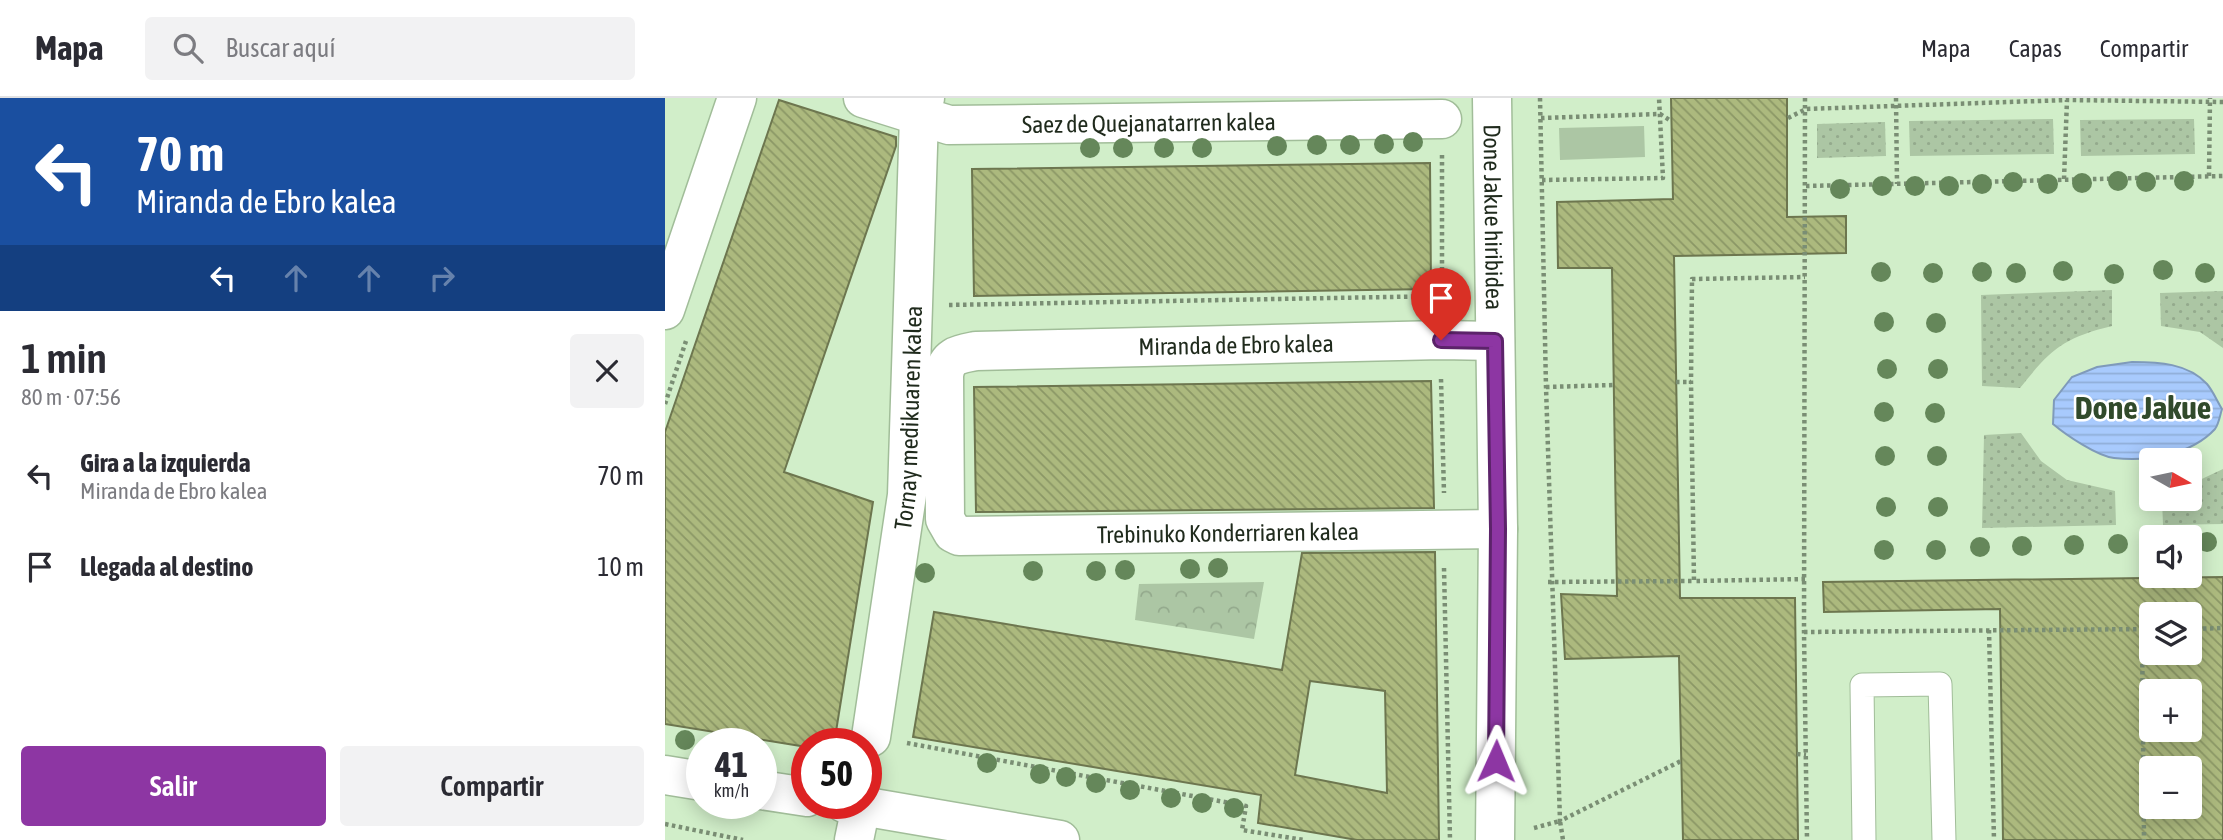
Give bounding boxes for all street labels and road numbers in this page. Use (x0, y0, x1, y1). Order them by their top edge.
street label: Saez de Quejanatarren kalea (1022, 108, 1276, 138)
street label: Done Jakue hiribidea (1479, 124, 1508, 310)
street label: Tornay medikuaren kalea (888, 305, 926, 532)
street label: Miranda de Ebro kalea (1138, 330, 1334, 360)
street label: Trebinuko Konderriaren kalea (1097, 517, 1359, 548)

